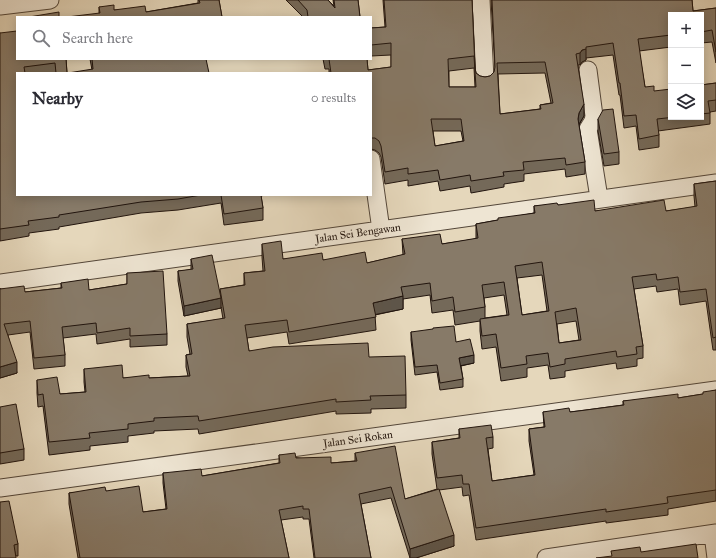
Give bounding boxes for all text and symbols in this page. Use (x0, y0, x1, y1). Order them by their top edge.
map controls (668, 12, 704, 120)
button: + (668, 12, 704, 48)
search box (16, 16, 372, 60)
icon: search (30, 27, 52, 49)
text: Search here (62, 29, 133, 47)
button: − (668, 48, 704, 84)
button: layers (668, 84, 704, 120)
text: Nearby (32, 88, 83, 109)
text: 0 results (311, 90, 356, 106)
street label: Jalan Sei Bengawan (313, 221, 402, 247)
street label: Jalan Sei Rokan (321, 428, 394, 451)

